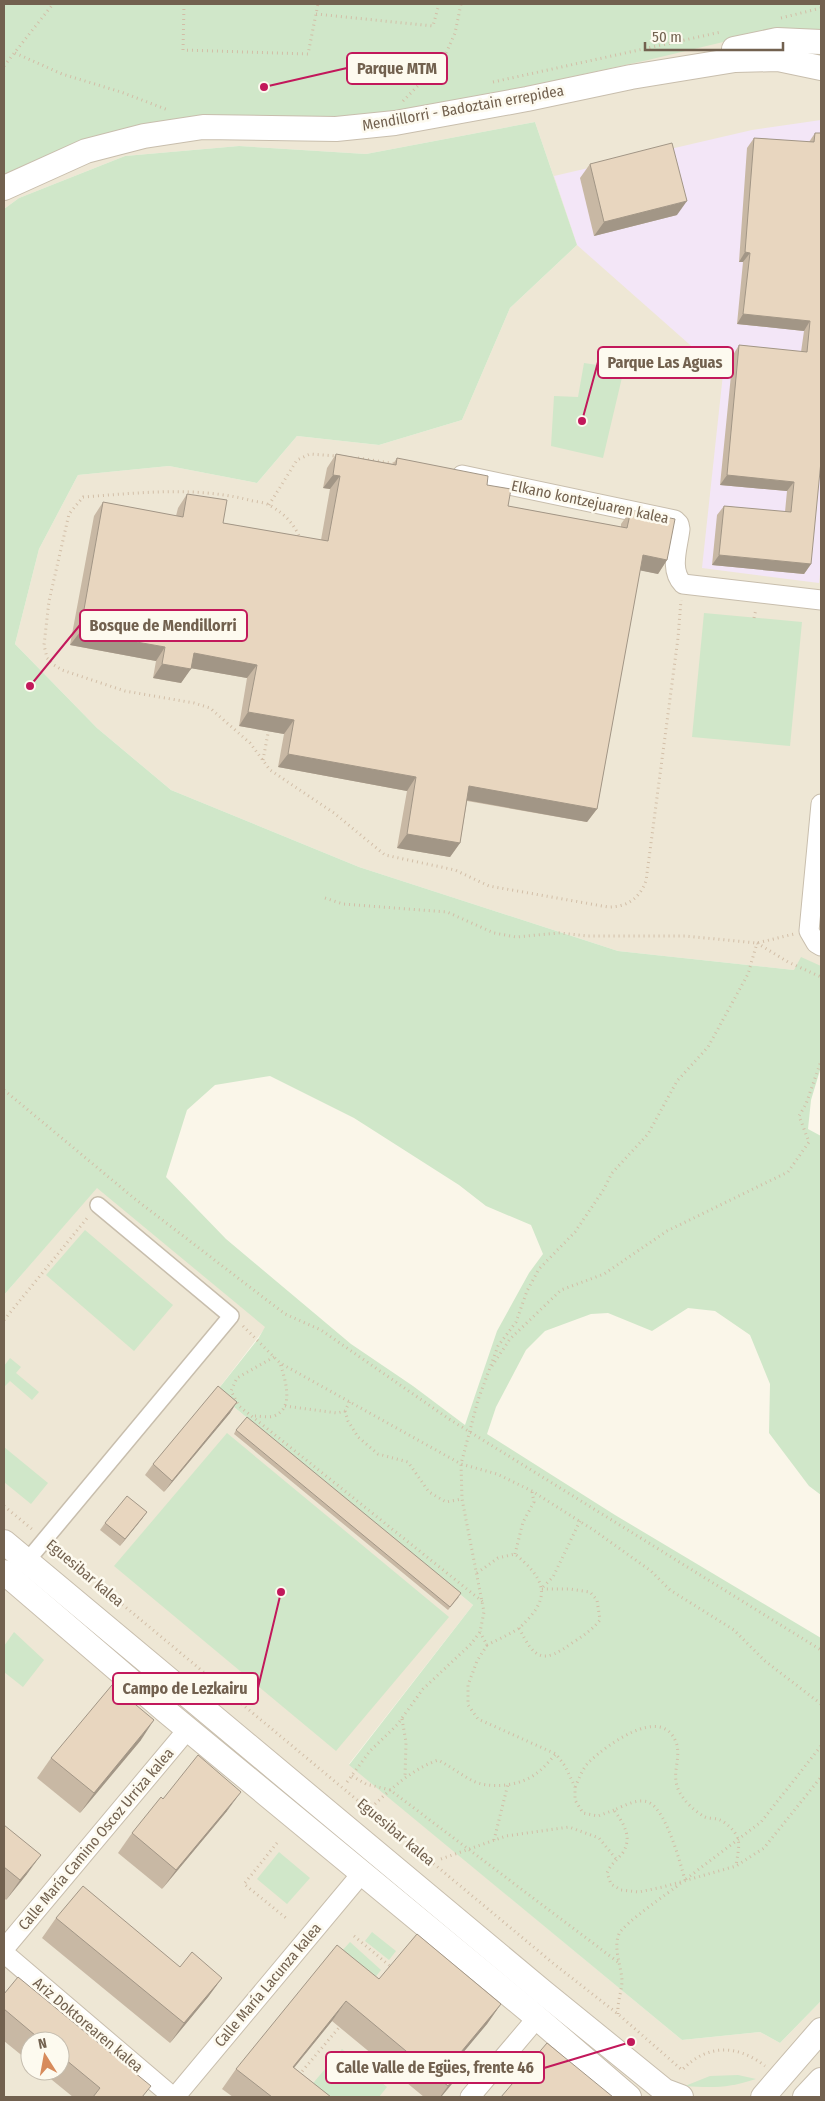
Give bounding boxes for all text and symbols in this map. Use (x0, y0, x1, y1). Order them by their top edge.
scale bar (645, 20, 782, 52)
text: 50 m (652, 28, 682, 46)
callout: Parque MTM (347, 53, 447, 84)
text: Parque MTM (357, 59, 437, 78)
street label: Mendillorri - Badoztain errepidea (361, 81, 565, 135)
callout: Parque Las Aguas (598, 347, 733, 378)
text: Parque Las Aguas (607, 353, 723, 372)
street label: Elkano kontzejuaren kalea (510, 477, 670, 527)
callout: Bosque de Mendillorri (80, 610, 247, 641)
text: Bosque de Mendillorri (89, 616, 237, 635)
street label: Eguesibar kalea (43, 1535, 127, 1611)
callout: Campo de Lezkairu (113, 1673, 258, 1704)
text: Campo de Lezkairu (122, 1679, 248, 1698)
street label: Calle María Camino Oscoz Urriza kalea (14, 1744, 178, 1934)
street label: Eguesibar kalea (354, 1794, 438, 1870)
street label: Calle María Lacunza kalea (211, 1919, 325, 2051)
street label: Ariz Doktorearen kalea (29, 1974, 147, 2076)
north arrow (20, 2031, 70, 2081)
text: N (37, 2035, 48, 2053)
callout: Calle Valle de Egües, frente 46 (326, 2052, 544, 2083)
text: Calle Valle de Egües, frente 46 (336, 2058, 534, 2077)

